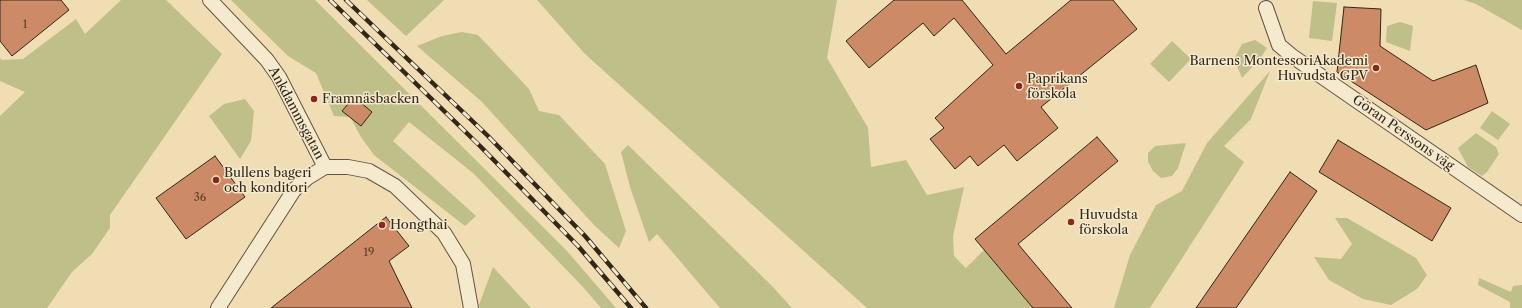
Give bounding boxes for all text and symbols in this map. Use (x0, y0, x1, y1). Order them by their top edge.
house number: 1 (23, 18, 27, 32)
place label: Barnens MontessoriAkademi Huvudsta GPV (1189, 53, 1368, 84)
marker: Barnens MontessoriAkademi Huvudsta GPV (1371, 63, 1381, 73)
street label: Ankdammsgatan (265, 64, 327, 162)
place label: Paprikans förskola (1027, 71, 1088, 102)
marker: Paprikans förskola (1014, 81, 1024, 91)
place label: Framnäsbacken (322, 91, 419, 107)
street label: Göran Perssons väg (1349, 92, 1457, 174)
marker: Framnäsbacken (309, 94, 319, 104)
place label: Bullens bageri och konditori (224, 165, 312, 196)
marker: Bullens bageri och konditori (211, 175, 221, 185)
house number: 36 (194, 191, 206, 205)
place label: Huvudsta förskola (1079, 207, 1138, 238)
place label: Hongthai (390, 217, 447, 233)
marker: Huvudsta förskola (1066, 217, 1076, 227)
marker: Hongthai (377, 220, 387, 230)
house number: 19 (363, 246, 375, 260)

